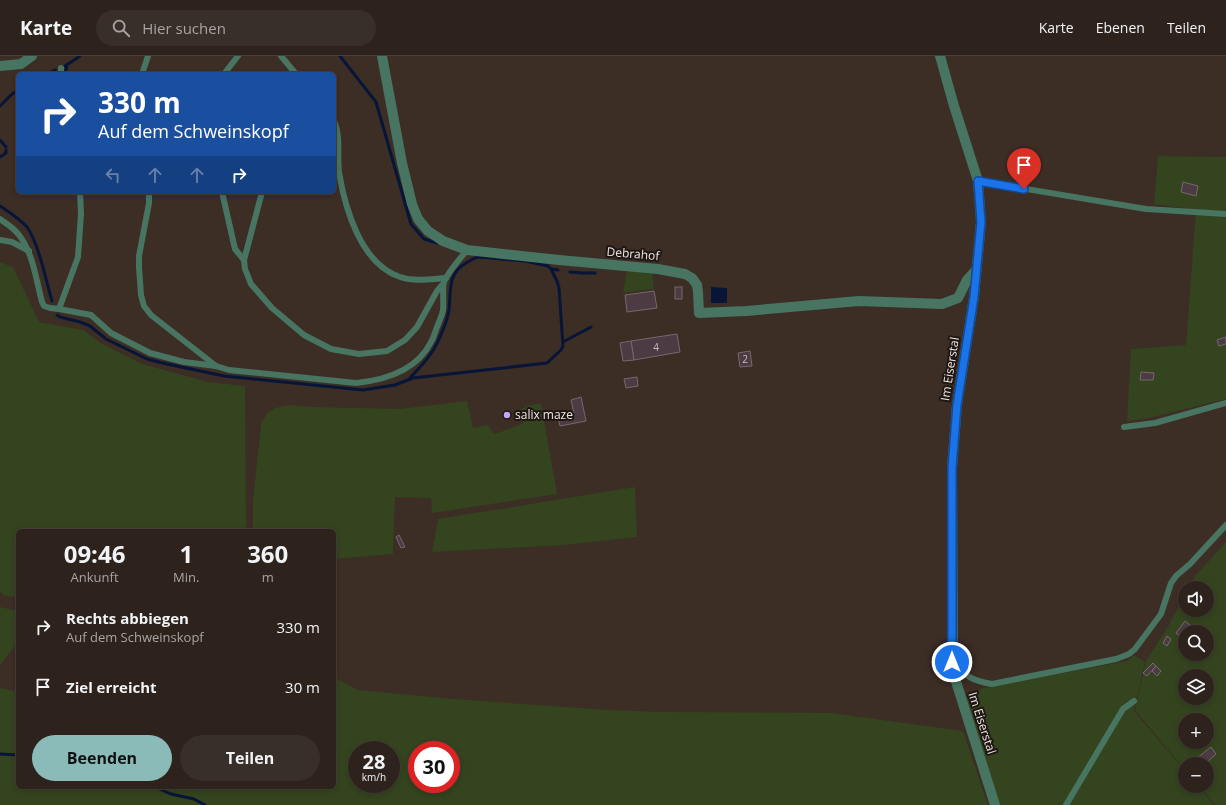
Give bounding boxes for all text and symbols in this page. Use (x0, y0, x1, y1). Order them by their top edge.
search box (96, 10, 376, 46)
text: Karte (20, 15, 72, 41)
icon: search (110, 17, 132, 39)
text: Hier suchen (142, 18, 226, 38)
text: Karte (1039, 18, 1074, 37)
text: Ebenen (1096, 18, 1145, 37)
text: Teilen (1167, 18, 1206, 37)
text: 330 m (98, 83, 181, 121)
icon: right (32, 88, 84, 140)
text: Auf dem Schweinskopf (98, 119, 289, 143)
pin (1007, 148, 1041, 189)
icon: arrive (1013, 154, 1035, 176)
icon: left (102, 164, 124, 186)
icon: ahead (144, 164, 166, 186)
icon: ahead (186, 164, 208, 186)
icon: right (228, 164, 250, 186)
street label: Debrahof (606, 243, 661, 264)
street label: Im Eiserstal (936, 336, 963, 402)
house number: 4 (653, 340, 659, 354)
house number: 2 (742, 352, 748, 366)
place label: salix maze (515, 406, 573, 423)
marker: salix maze (502, 410, 512, 420)
text: 09:46 (64, 537, 125, 570)
text: 1 (179, 537, 193, 570)
text: 360 (247, 537, 288, 570)
text: Ankunft (71, 568, 119, 586)
text: Min. (173, 568, 199, 586)
text: m (262, 568, 274, 586)
map controls (1178, 581, 1214, 793)
button: sound (1178, 581, 1214, 617)
text: Rechts abbiegen (66, 608, 189, 628)
icon: right (32, 616, 54, 638)
text: 330 m (276, 617, 320, 637)
button: search (1178, 625, 1214, 661)
text: Auf dem Schweinskopf (66, 628, 204, 646)
position arrow (931, 641, 973, 683)
button: layers (1178, 669, 1214, 705)
icon: arrive (32, 676, 54, 698)
text: Ziel erreicht (66, 677, 157, 697)
text: 30 m (285, 677, 320, 697)
street label: Im Eiserstal (964, 690, 1001, 756)
button: + (1178, 713, 1214, 749)
button: Beenden (32, 735, 172, 781)
button: Teilen (180, 735, 320, 781)
speed limit sign: 30 (408, 741, 460, 793)
text: 28 (363, 748, 385, 775)
button: − (1178, 757, 1214, 793)
text: km/h (362, 770, 386, 784)

